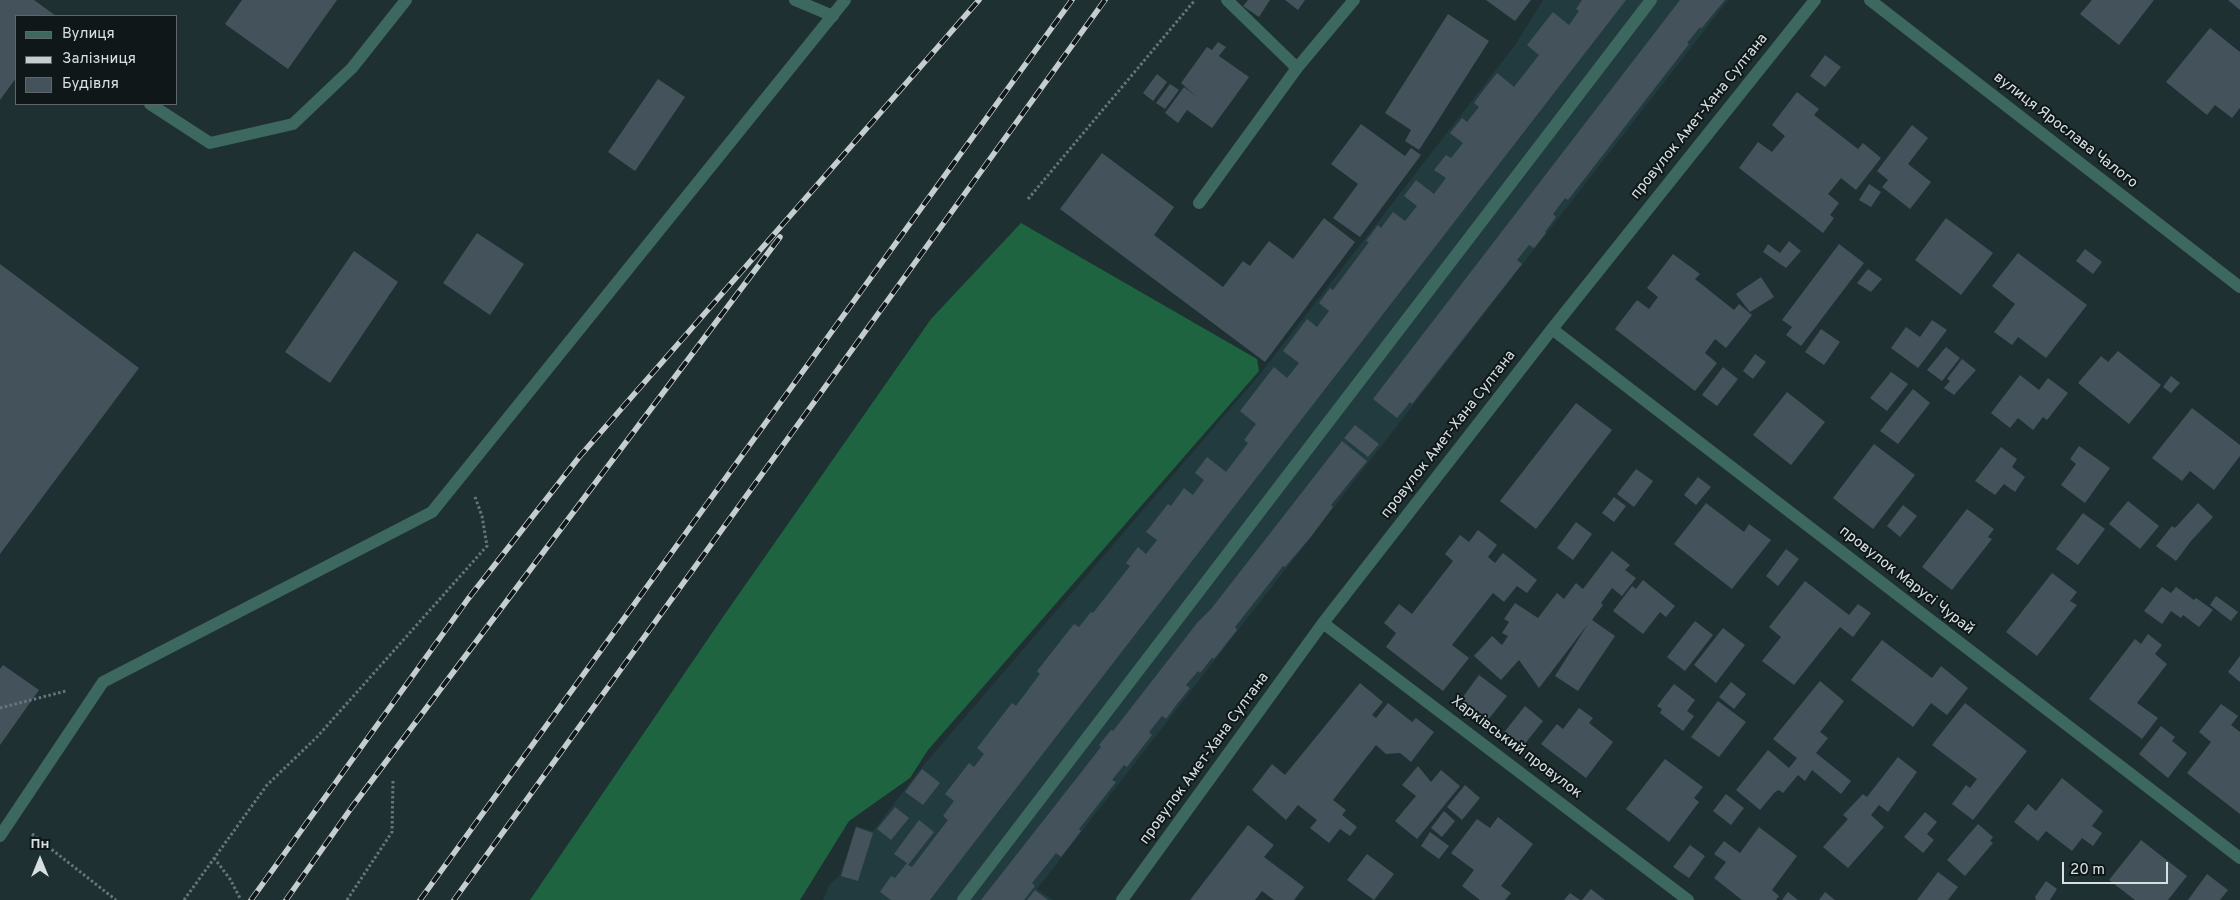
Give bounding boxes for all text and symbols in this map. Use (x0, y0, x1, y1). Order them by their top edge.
legend (15, 15, 178, 105)
text: Вулиця (62, 25, 115, 44)
street label: провулок Амет-Хана Султана (1628, 30, 1772, 204)
text: Залізниця (62, 50, 136, 69)
street label: вулиця Ярослава Чалого (1989, 69, 2141, 193)
text: Будівля (62, 75, 119, 94)
street label: провулок Амет-Хана Султана (1378, 347, 1520, 523)
street label: провулок Марусі Чурай (1835, 523, 1977, 639)
street label: провулок Амет-Хана Султана (1137, 670, 1273, 848)
street label: Харківський провулок (1447, 693, 1585, 803)
north arrow (15, 835, 65, 885)
text: Пн (31, 836, 49, 853)
scale bar (2065, 852, 2171, 884)
text: 20 m (2070, 861, 2105, 880)

